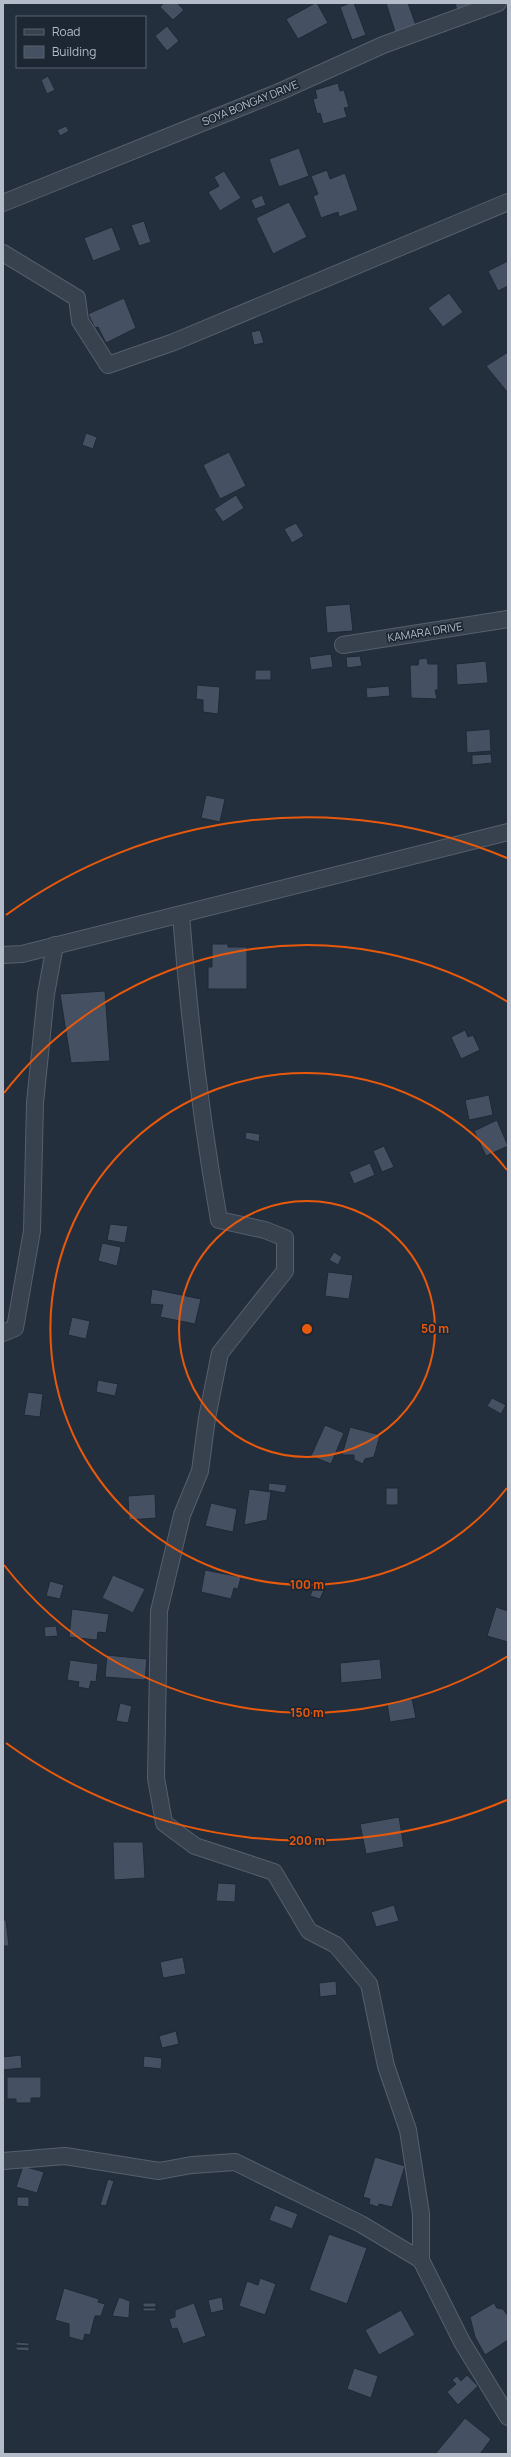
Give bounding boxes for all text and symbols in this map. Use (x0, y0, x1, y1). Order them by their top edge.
legend (16, 16, 146, 68)
text: Road (52, 23, 80, 40)
text: Building (52, 43, 96, 60)
street label: SOYA BONGAY DRIVE (199, 76, 300, 129)
street label: KAMARA DRIVE (386, 618, 463, 645)
text: 50 m (421, 1320, 449, 1337)
centre of rings (300, 1322, 314, 1336)
text: 100 m (290, 1576, 324, 1593)
text: 150 m (290, 1704, 324, 1721)
text: 200 m (289, 1832, 325, 1849)

